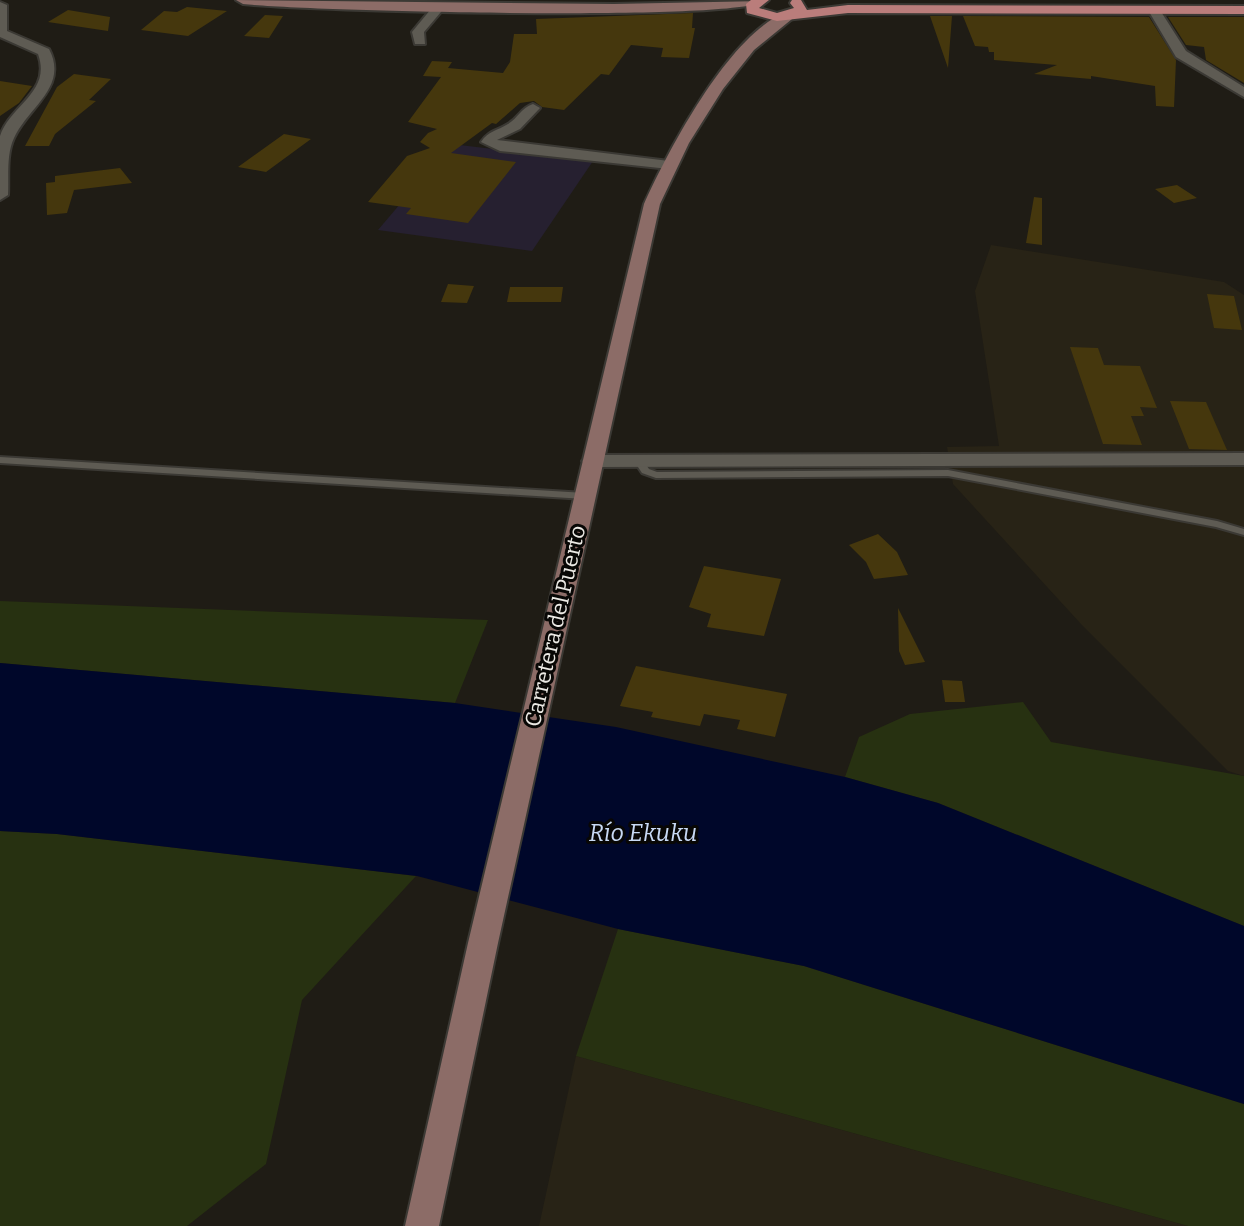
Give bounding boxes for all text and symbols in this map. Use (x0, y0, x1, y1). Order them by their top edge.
street label: Carretera del Puerto (519, 523, 591, 729)
water label: Río Ekuku (589, 819, 697, 847)

